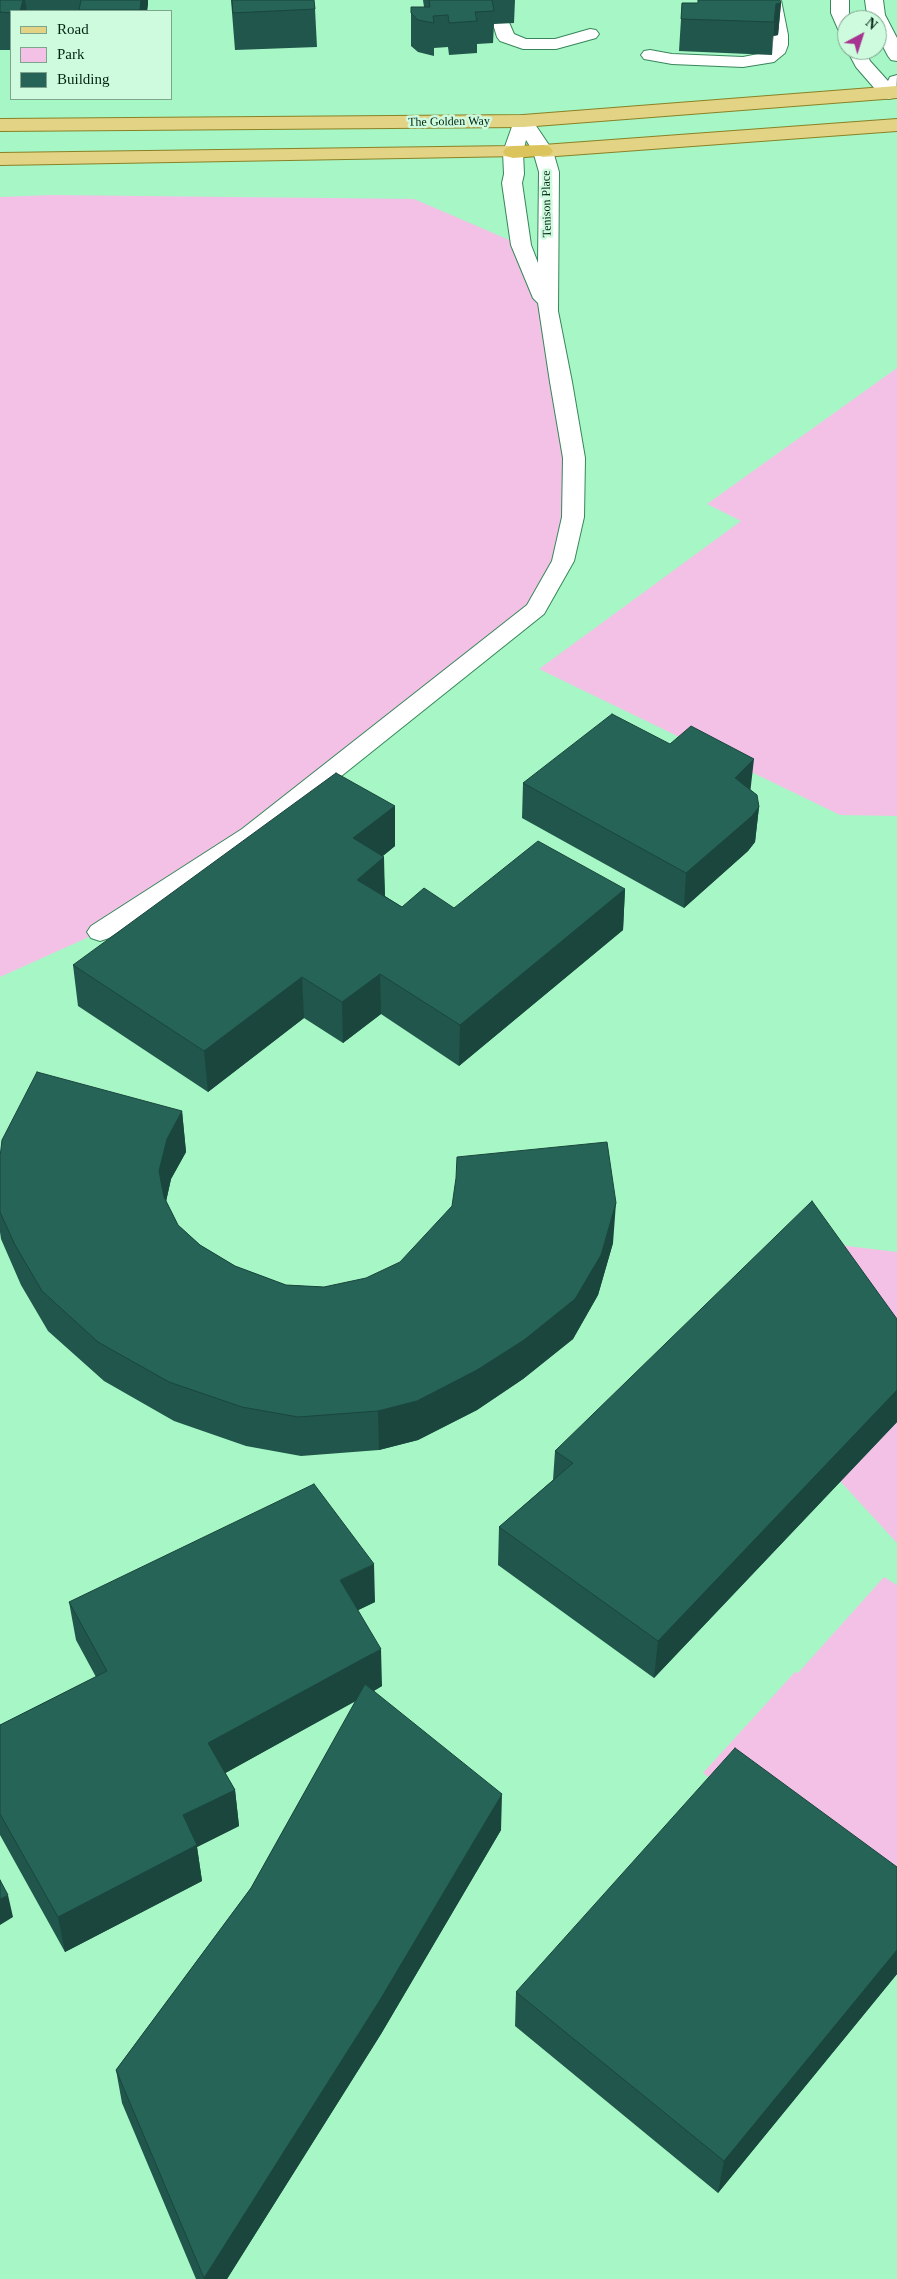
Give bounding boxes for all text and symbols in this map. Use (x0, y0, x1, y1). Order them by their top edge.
legend (10, 10, 172, 100)
north arrow (837, 10, 887, 60)
text: N (863, 15, 880, 33)
text: Road (57, 21, 89, 37)
text: Park (57, 46, 85, 62)
text: Building (57, 71, 110, 87)
street label: The Golden Way (408, 114, 490, 130)
street label: Tenison Place (539, 170, 555, 238)

